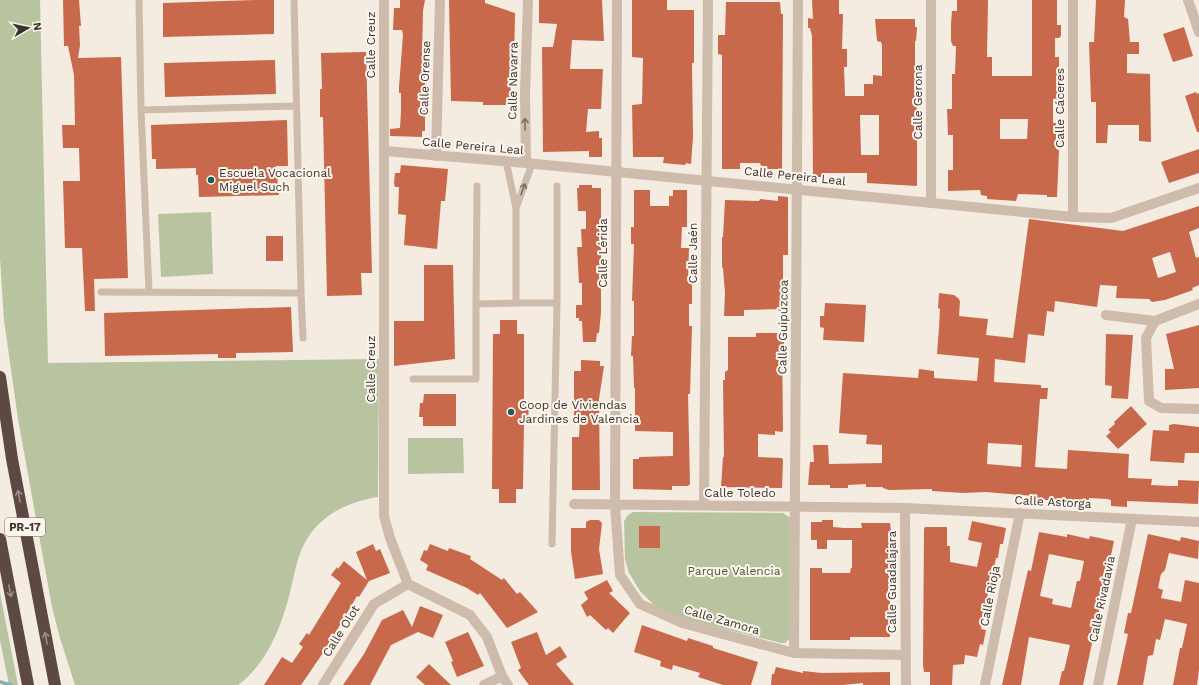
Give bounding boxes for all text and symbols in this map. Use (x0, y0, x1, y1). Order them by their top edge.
north arrow (8, 8, 48, 48)
street label: Calle Creuz (364, 11, 378, 79)
text: N (30, 21, 44, 32)
street label: Calle Orense (417, 40, 433, 116)
street label: Calle Navarra (505, 42, 521, 120)
street label: Calle Gerona (911, 64, 925, 140)
street label: Calle Cáceres (1053, 68, 1067, 148)
one-way arrow (522, 118, 529, 131)
street label: Calle Pereira Leal (422, 135, 525, 157)
street label: Calle Pereira Leal (744, 164, 847, 188)
place label: Escuela Vocacional Miguel Such (219, 166, 331, 194)
marker: Escuela Vocacional Miguel Such (206, 175, 216, 185)
one-way arrow (520, 183, 527, 196)
street label: Calle Lérida (596, 218, 610, 288)
street label: Calle Jaén (686, 223, 700, 283)
street label: Calle Guipúzcoa (775, 279, 791, 374)
street label: Calle Creuz (364, 335, 378, 403)
place label: Coop de Viviendas Jardines de Valencia (519, 398, 639, 426)
marker: Coop de Viviendas Jardines de Valencia (506, 407, 516, 417)
street label: Calle Toledo (704, 486, 776, 500)
one-way arrow (15, 490, 23, 503)
street label: Calle Astorga (1014, 493, 1092, 511)
road number: PR-17 (5, 518, 45, 536)
street label: Calle Guadalajara (885, 531, 899, 633)
street label: Calle Rivadavia (1086, 554, 1118, 643)
park label: Parque Valencia (688, 564, 781, 578)
street label: Calle Rioja (977, 564, 1003, 628)
one-way arrow (6, 584, 14, 597)
street label: Calle Olot (320, 603, 362, 659)
street label: Calle Zamora (683, 603, 762, 638)
one-way arrow (41, 632, 49, 645)

